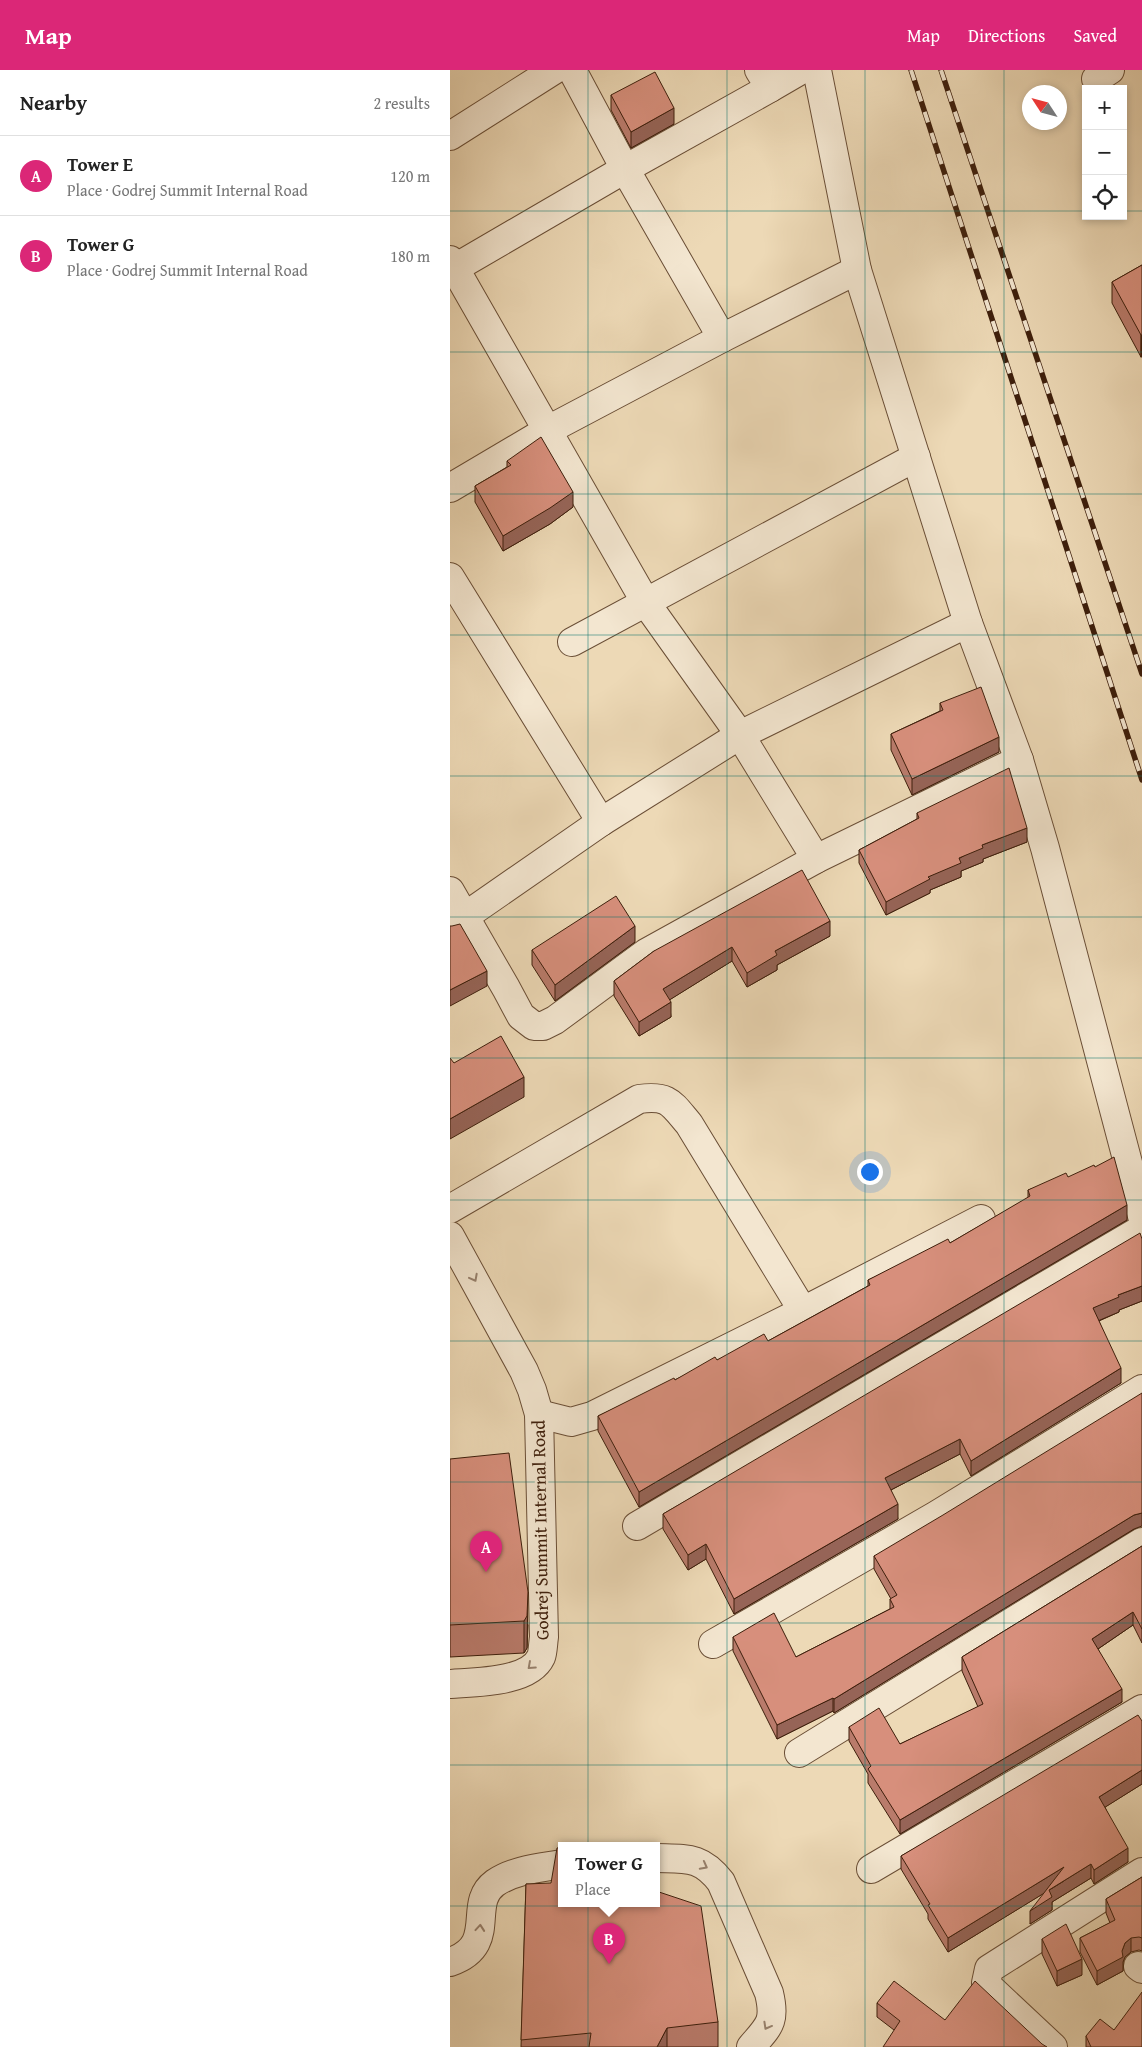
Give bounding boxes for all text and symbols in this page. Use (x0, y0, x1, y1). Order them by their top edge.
text: Map (25, 18, 72, 53)
text: Map (907, 22, 940, 49)
text: Directions (968, 22, 1045, 49)
text: Saved (1073, 22, 1117, 49)
north arrow (1022, 85, 1067, 130)
map controls (1082, 85, 1127, 220)
button: + (1082, 85, 1127, 130)
text: Nearby (20, 87, 87, 118)
text: 2 results (373, 91, 430, 115)
button: − (1082, 130, 1127, 175)
text: Tower E (67, 150, 133, 178)
text: A (31, 164, 41, 188)
text: 120 m (390, 164, 430, 188)
button: locate (1082, 175, 1127, 220)
text: Place · Godrej Summit Internal Road (67, 178, 308, 202)
text: Tower G (67, 230, 134, 258)
text: B (31, 244, 41, 268)
text: 180 m (390, 244, 430, 268)
text: Place · Godrej Summit Internal Road (67, 258, 308, 282)
your location (857, 1159, 883, 1185)
one-way arrow (468, 1273, 478, 1282)
street label: Godrej Summit Internal Road (525, 1419, 555, 1640)
pin: A (470, 1531, 502, 1572)
one-way arrow (528, 1660, 537, 1669)
popup (558, 1842, 660, 1907)
text: Tower G (575, 1849, 643, 1877)
one-way arrow (698, 1860, 707, 1870)
text: Place (575, 1877, 611, 1901)
pin: B (593, 1923, 625, 1964)
one-way arrow (474, 1924, 485, 1932)
one-way arrow (763, 2020, 773, 2029)

